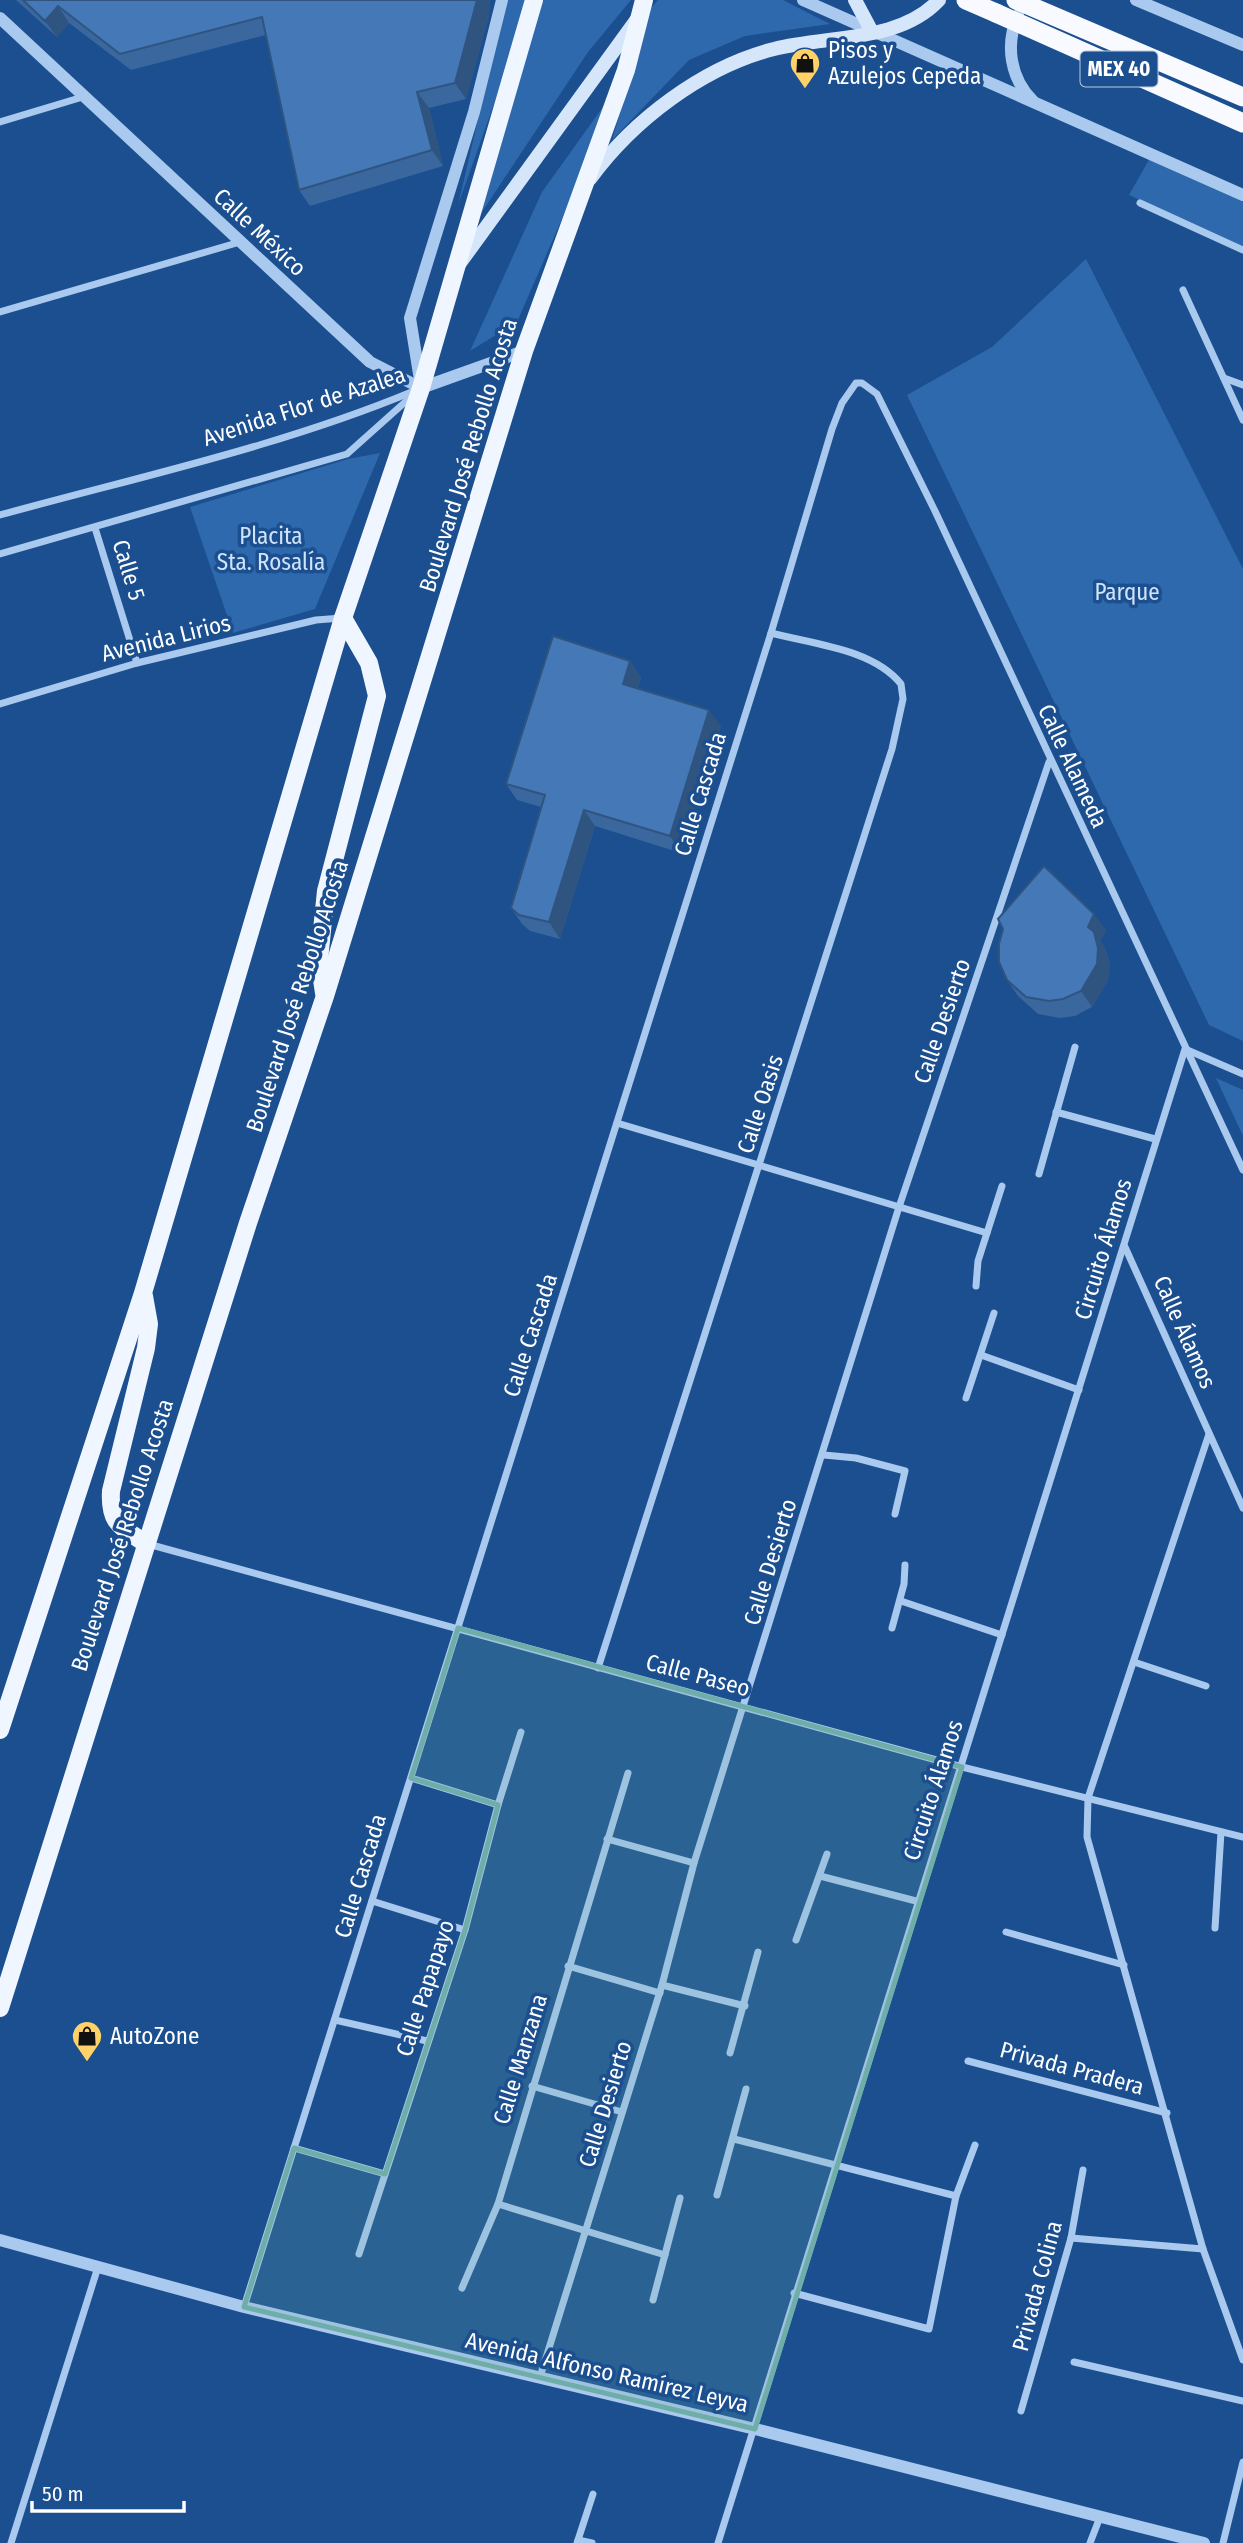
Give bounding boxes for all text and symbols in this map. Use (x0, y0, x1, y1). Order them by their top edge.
place label: Pisos y Azulejos Cepeda (828, 36, 981, 90)
shop icon: Pisos y Azulejos Cepeda (788, 46, 822, 90)
road number: MEX 40 (1080, 52, 1158, 86)
street label: Calle México (208, 182, 312, 282)
street label: Boulevard José Rebollo Acosta (413, 315, 523, 595)
street label: Avenida Flor de Azalea (199, 360, 409, 452)
park label: Placita Sta. Rosalía (217, 522, 325, 576)
street label: Calle 5 (107, 536, 151, 604)
park label: Parque (1094, 578, 1160, 606)
street label: Avenida Lirios (98, 608, 234, 668)
street label: Calle Alameda (1032, 700, 1114, 832)
street label: Calle Cascada (668, 729, 732, 859)
street label: Boulevard José Rebollo Acosta (240, 856, 354, 1136)
street label: Calle Desierto (908, 955, 976, 1087)
street label: Calle Oasis (731, 1051, 789, 1157)
street label: Circuito Álamos (1067, 1175, 1138, 1323)
street label: Calle Cascada (497, 1270, 563, 1400)
street label: Calle Álamos (1148, 1271, 1223, 1393)
street label: Boulevard José Rebollo Acosta (65, 1395, 179, 1675)
street label: Calle Desierto (738, 1496, 802, 1628)
street label: Calle Paseo (643, 1648, 753, 1702)
street label: Circuito Álamos (896, 1716, 969, 1864)
street label: Calle Cascada (328, 1811, 392, 1941)
street label: Calle Papapayo (390, 1916, 460, 2060)
street label: Calle Manzana (487, 1991, 553, 2127)
shop icon: AutoZone (70, 2019, 104, 2063)
place label: AutoZone (110, 2022, 199, 2050)
street label: Privada Pradera (997, 2035, 1147, 2101)
street label: Calle Desierto (573, 2038, 637, 2170)
street label: Privada Colina (1006, 2218, 1068, 2354)
street label: Avenida Alfonso Ramírez Leyva (463, 2326, 751, 2418)
scale bar (32, 2470, 184, 2514)
text: 50 m (42, 2481, 84, 2507)

